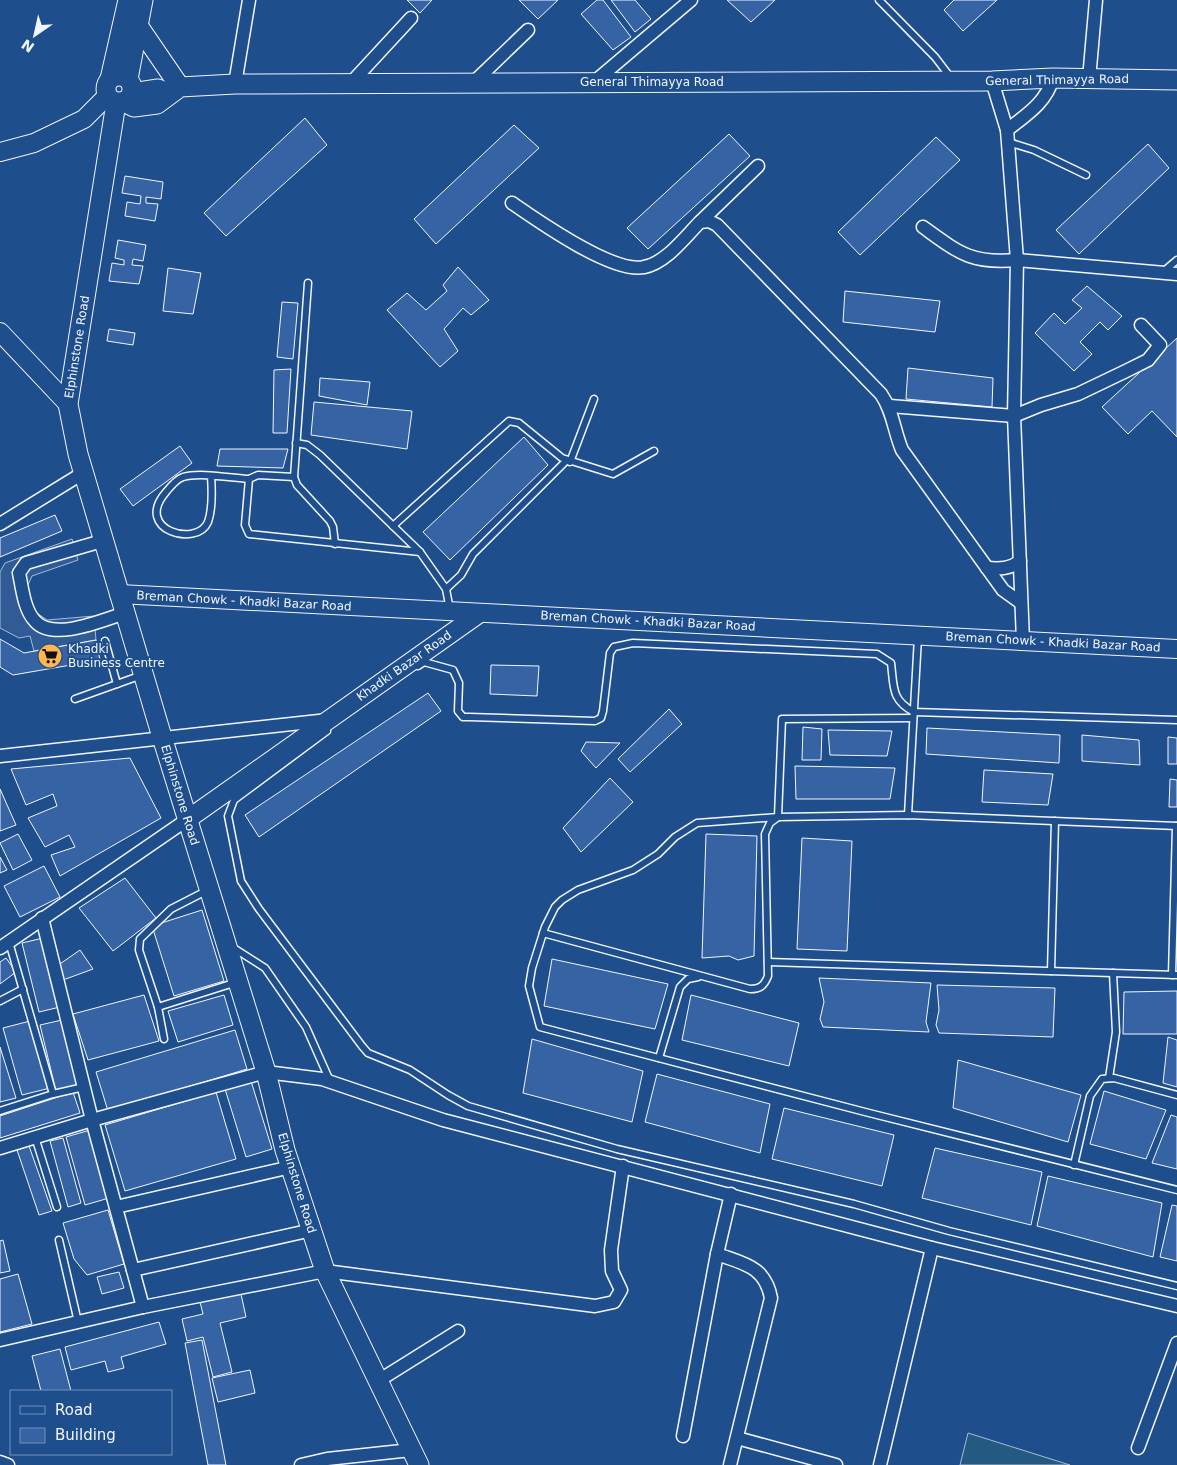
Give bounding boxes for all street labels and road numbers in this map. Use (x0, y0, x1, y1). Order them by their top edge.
street label: General Thimayya Road (985, 72, 1129, 88)
street label: General Thimayya Road (580, 75, 724, 89)
street label: Elphinstone Road (62, 294, 92, 400)
street label: Breman Chowk - Khadki Bazar Road (136, 588, 352, 614)
street label: Breman Chowk - Khadki Bazar Road (540, 608, 756, 634)
street label: Khadki Bazar Road (354, 628, 454, 704)
street label: Breman Chowk - Khadki Bazar Road (945, 629, 1161, 655)
street label: Elphinstone Road (158, 743, 202, 847)
street label: Elphinstone Road (275, 1131, 319, 1235)

